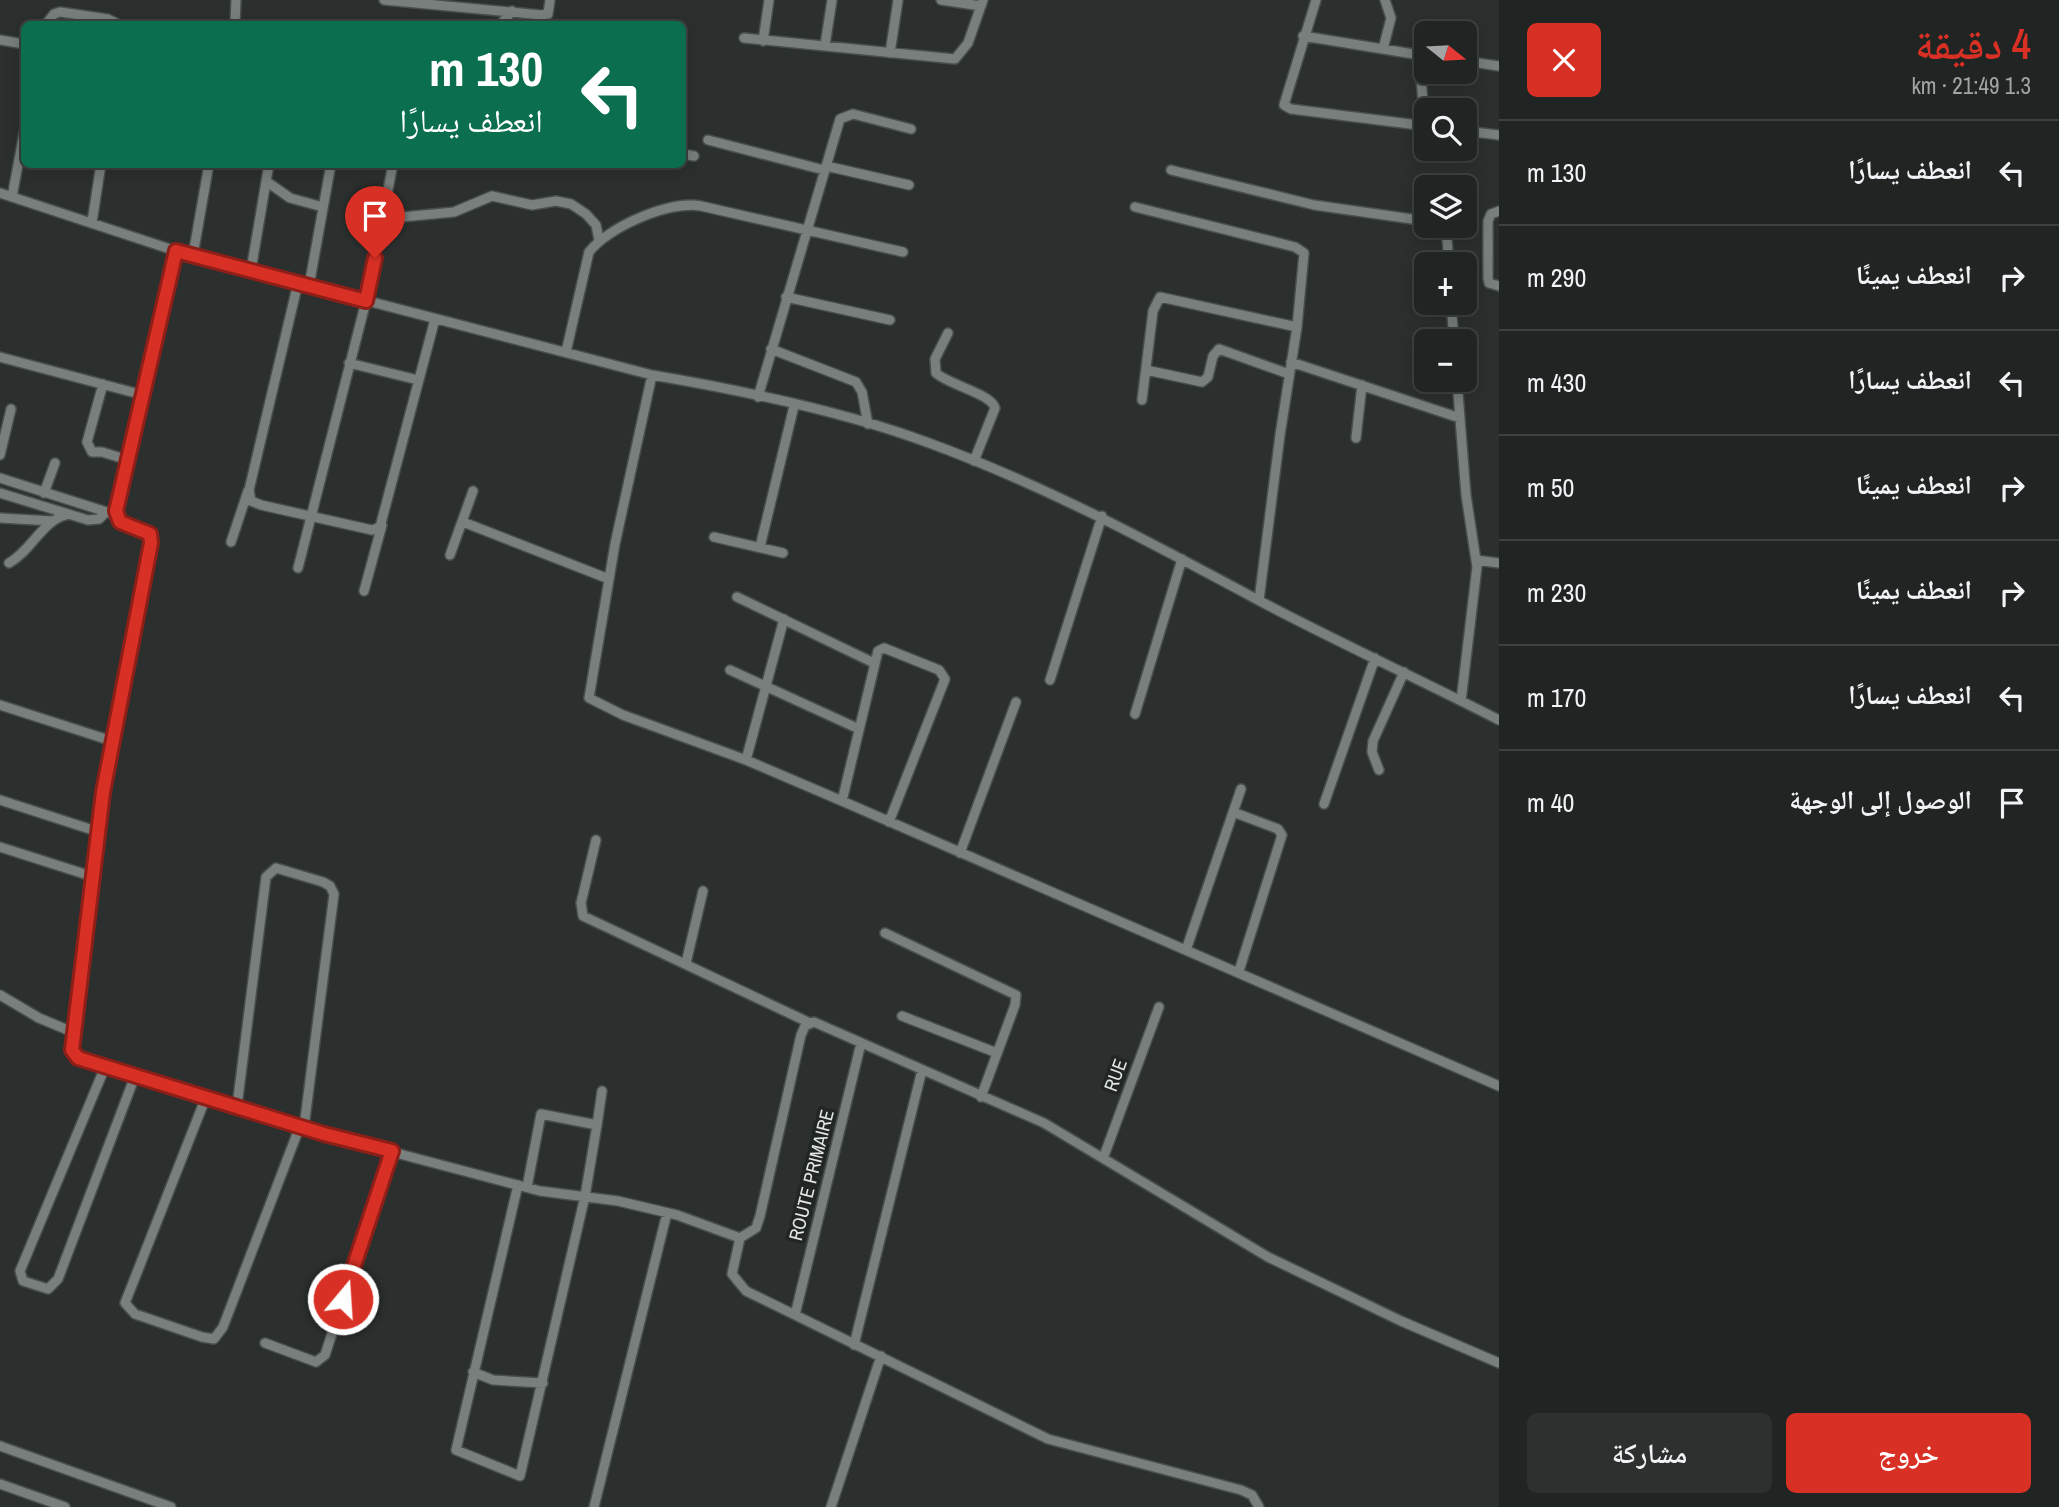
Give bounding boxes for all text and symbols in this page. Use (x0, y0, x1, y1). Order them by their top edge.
text: 4 دقيقة (1915, 16, 2031, 72)
north arrow (1414, 21, 1477, 84)
map controls (1414, 21, 1477, 392)
button: close (1527, 23, 1601, 97)
text: 130 m (429, 35, 543, 101)
icon: left (567, 49, 658, 140)
text: 1.3 km · 21:49 (1911, 70, 2031, 101)
button: search (1414, 98, 1477, 161)
text: انعطف يسارًا (400, 99, 543, 142)
text: انعطف يسارًا (1848, 152, 1972, 187)
icon: left (1993, 154, 2031, 192)
text: 130 m (1527, 155, 1586, 190)
button: layers (1414, 175, 1477, 238)
pin (345, 186, 405, 258)
icon: arrive (356, 197, 394, 235)
button: + (1414, 252, 1477, 315)
text: انعطف يمينًا (1856, 257, 1972, 292)
icon: right (1993, 259, 2031, 297)
text: 290 m (1527, 260, 1586, 295)
button: − (1414, 329, 1477, 392)
text: انعطف يسارًا (1848, 362, 1972, 397)
icon: left (1993, 364, 2031, 402)
text: 430 m (1527, 365, 1586, 400)
text: انعطف يمينًا (1856, 467, 1972, 502)
icon: right (1993, 469, 2031, 507)
text: 50 m (1527, 470, 1574, 505)
text: انعطف يمينًا (1856, 572, 1972, 607)
icon: right (1993, 574, 2031, 612)
text: 230 m (1527, 575, 1586, 610)
text: انعطف يسارًا (1848, 677, 1972, 712)
icon: left (1993, 679, 2031, 717)
text: 170 m (1527, 680, 1586, 715)
text: الوصول إلى الوجهة (1789, 782, 1972, 817)
icon: arrive (1993, 784, 2031, 822)
text: 40 m (1527, 785, 1574, 820)
street label: RUE (1097, 1055, 1133, 1095)
street label: ROUTE PRIMAIRE (782, 1107, 840, 1243)
position arrow (306, 1262, 380, 1336)
button: مشاركة (1527, 1413, 1772, 1493)
button: خروج (1786, 1413, 2031, 1493)

